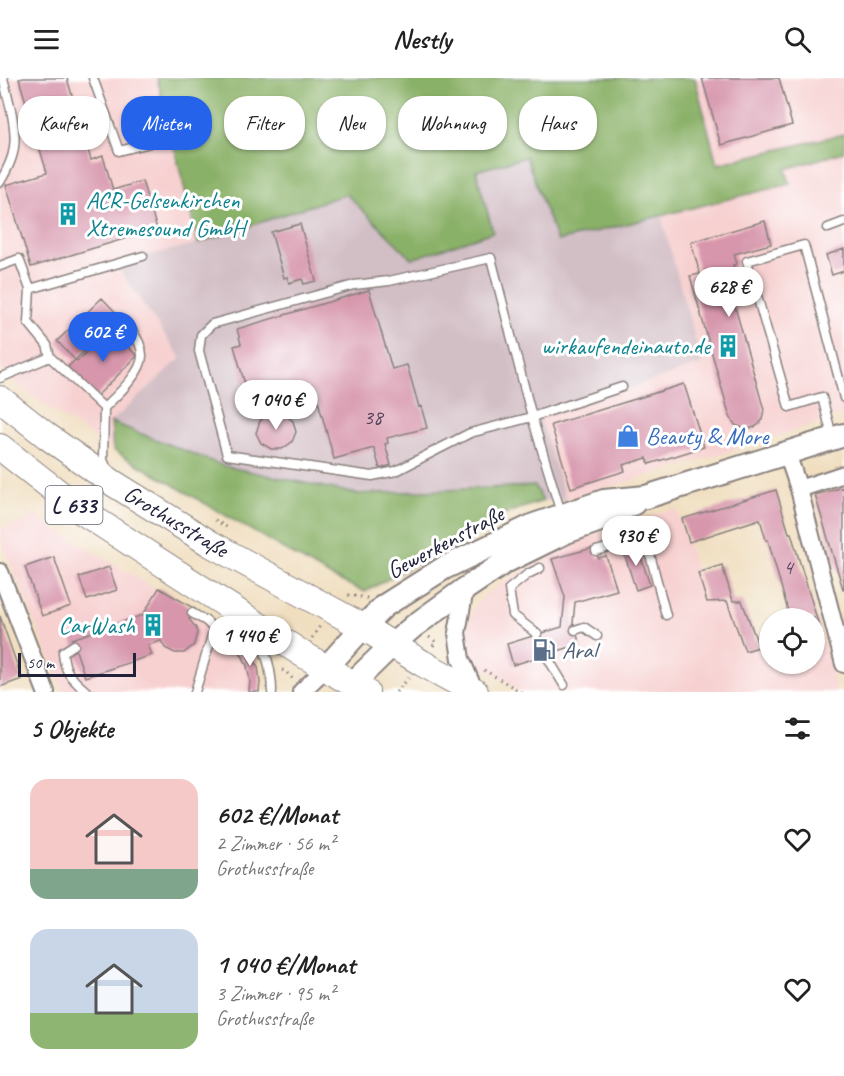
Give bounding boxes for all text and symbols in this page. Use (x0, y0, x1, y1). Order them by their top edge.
text: Nestly (393, 22, 451, 56)
icon: menu (30, 23, 63, 56)
icon: search (781, 23, 814, 56)
chip: Kaufen (18, 96, 109, 150)
chip: Mieten (121, 96, 212, 150)
chip: Filter (224, 96, 305, 150)
chip: Neu (317, 96, 386, 150)
chip: Wohnung (398, 96, 507, 150)
chip: Haus (519, 96, 597, 150)
place label: ACR-Gelsenkirchen Xtremesound GmbH (86, 185, 249, 243)
building icon: ACR-Gelsenkirchen Xtremesound GmbH (55, 201, 81, 227)
pin: 628 € (687, 267, 771, 318)
text: 628 € (708, 274, 750, 299)
pin: 602 € (61, 312, 145, 363)
text: 602 € (82, 319, 124, 344)
place label: wirkaufendeinauto.de (541, 331, 712, 361)
building icon: wirkaufendeinauto.de (715, 333, 741, 359)
pin: 1 040 € (221, 380, 331, 431)
text: 1 040 € (249, 387, 303, 412)
house number: 38 (364, 404, 385, 430)
place label: Beauty & More (646, 421, 770, 451)
shop icon: Beauty & More (615, 423, 641, 449)
street label: Grothusstraße (118, 478, 236, 565)
road number: L 633 (46, 486, 103, 524)
street label: Gewerkenstraße (381, 498, 511, 585)
pin: 930 € (594, 516, 678, 567)
text: 930 € (616, 523, 656, 548)
house number: 4 (783, 554, 795, 580)
map controls (759, 608, 825, 674)
button: locate (759, 608, 825, 674)
place label: CarWash (59, 610, 136, 640)
building icon: CarWash (140, 612, 166, 638)
pin: 1 440 € (195, 616, 305, 667)
text: 1 440 € (223, 623, 277, 648)
place label: Aral (562, 635, 601, 665)
fuel station icon: Aral (531, 637, 557, 663)
scale bar (18, 650, 136, 678)
text: 50 m (27, 653, 54, 673)
text: 5 Objekte (30, 712, 114, 745)
icon: filters (781, 712, 814, 745)
text: 602 €/Monat (216, 798, 338, 831)
icon: home (78, 803, 150, 875)
icon: heart (781, 823, 814, 856)
text: 2 Zimmer · 56 m² (216, 831, 335, 856)
text: Grothusstraße (216, 856, 313, 881)
text: 1 040 €/Monat (216, 948, 355, 981)
icon: home (78, 953, 150, 1025)
icon: heart (781, 973, 814, 1006)
text: 3 Zimmer · 95 m² (216, 981, 335, 1006)
text: Grothusstraße (216, 1006, 313, 1031)

